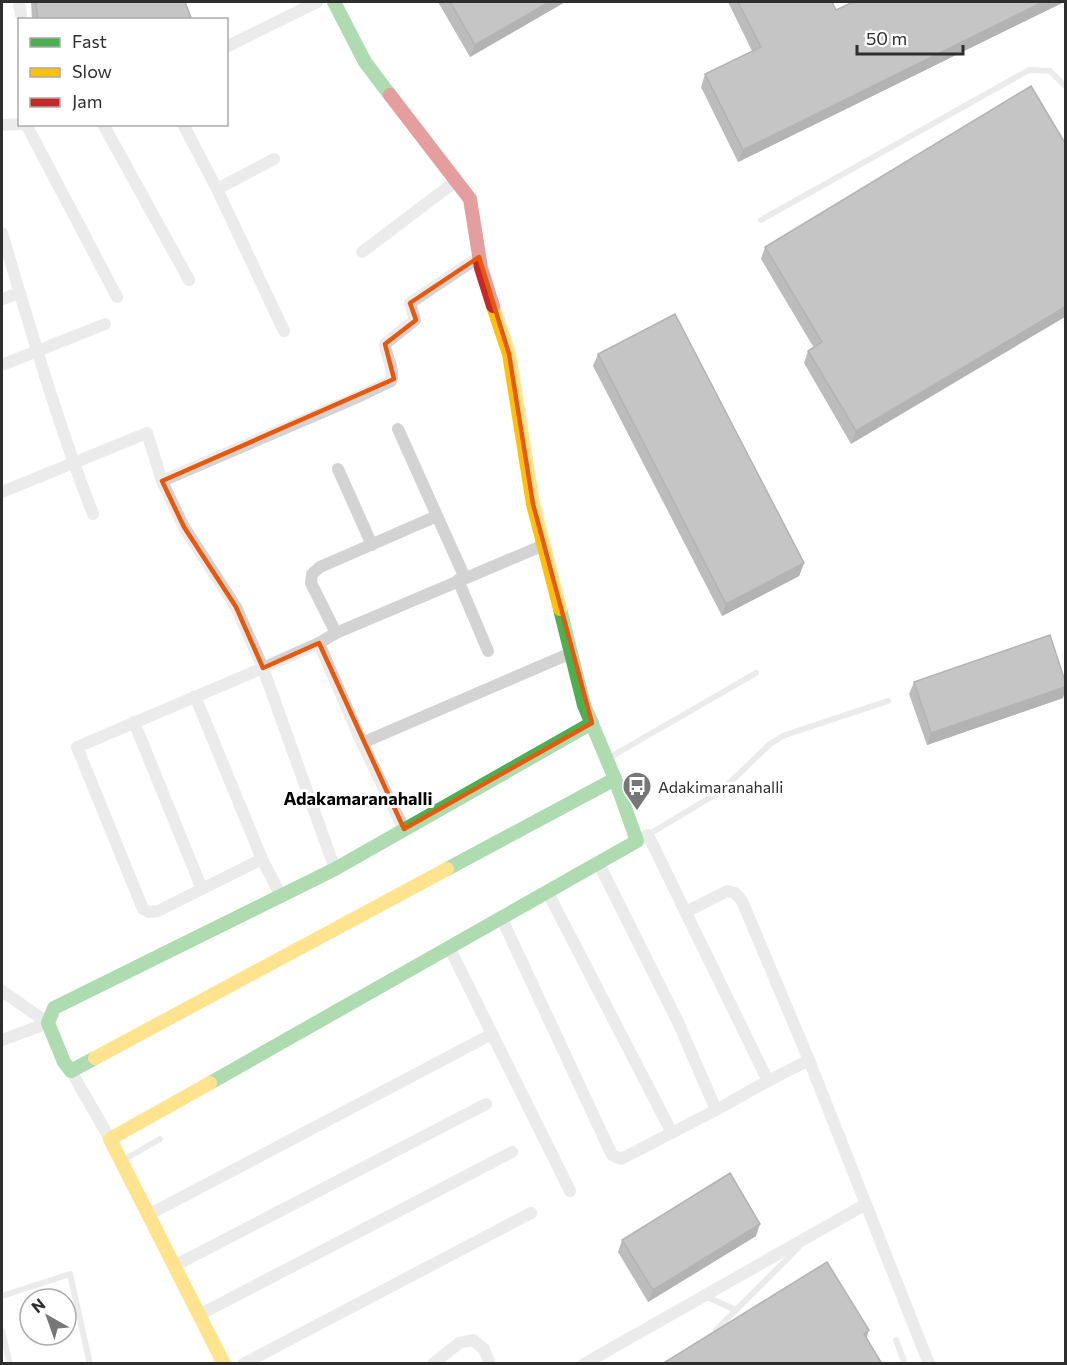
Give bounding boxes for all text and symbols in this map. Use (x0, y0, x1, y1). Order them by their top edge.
legend (18, 18, 228, 126)
scale bar (857, 18, 964, 56)
text: 50 m (866, 27, 907, 49)
text: Fast (72, 30, 107, 52)
text: Slow (72, 60, 112, 82)
text: Jam (72, 90, 102, 112)
bus stop icon: Adakimaranahalli (621, 770, 653, 812)
place label: Adakimaranahalli (658, 777, 783, 796)
district label: Adakamaranahalli (284, 787, 432, 809)
north arrow (18, 1287, 78, 1347)
text: N (27, 1294, 49, 1316)

